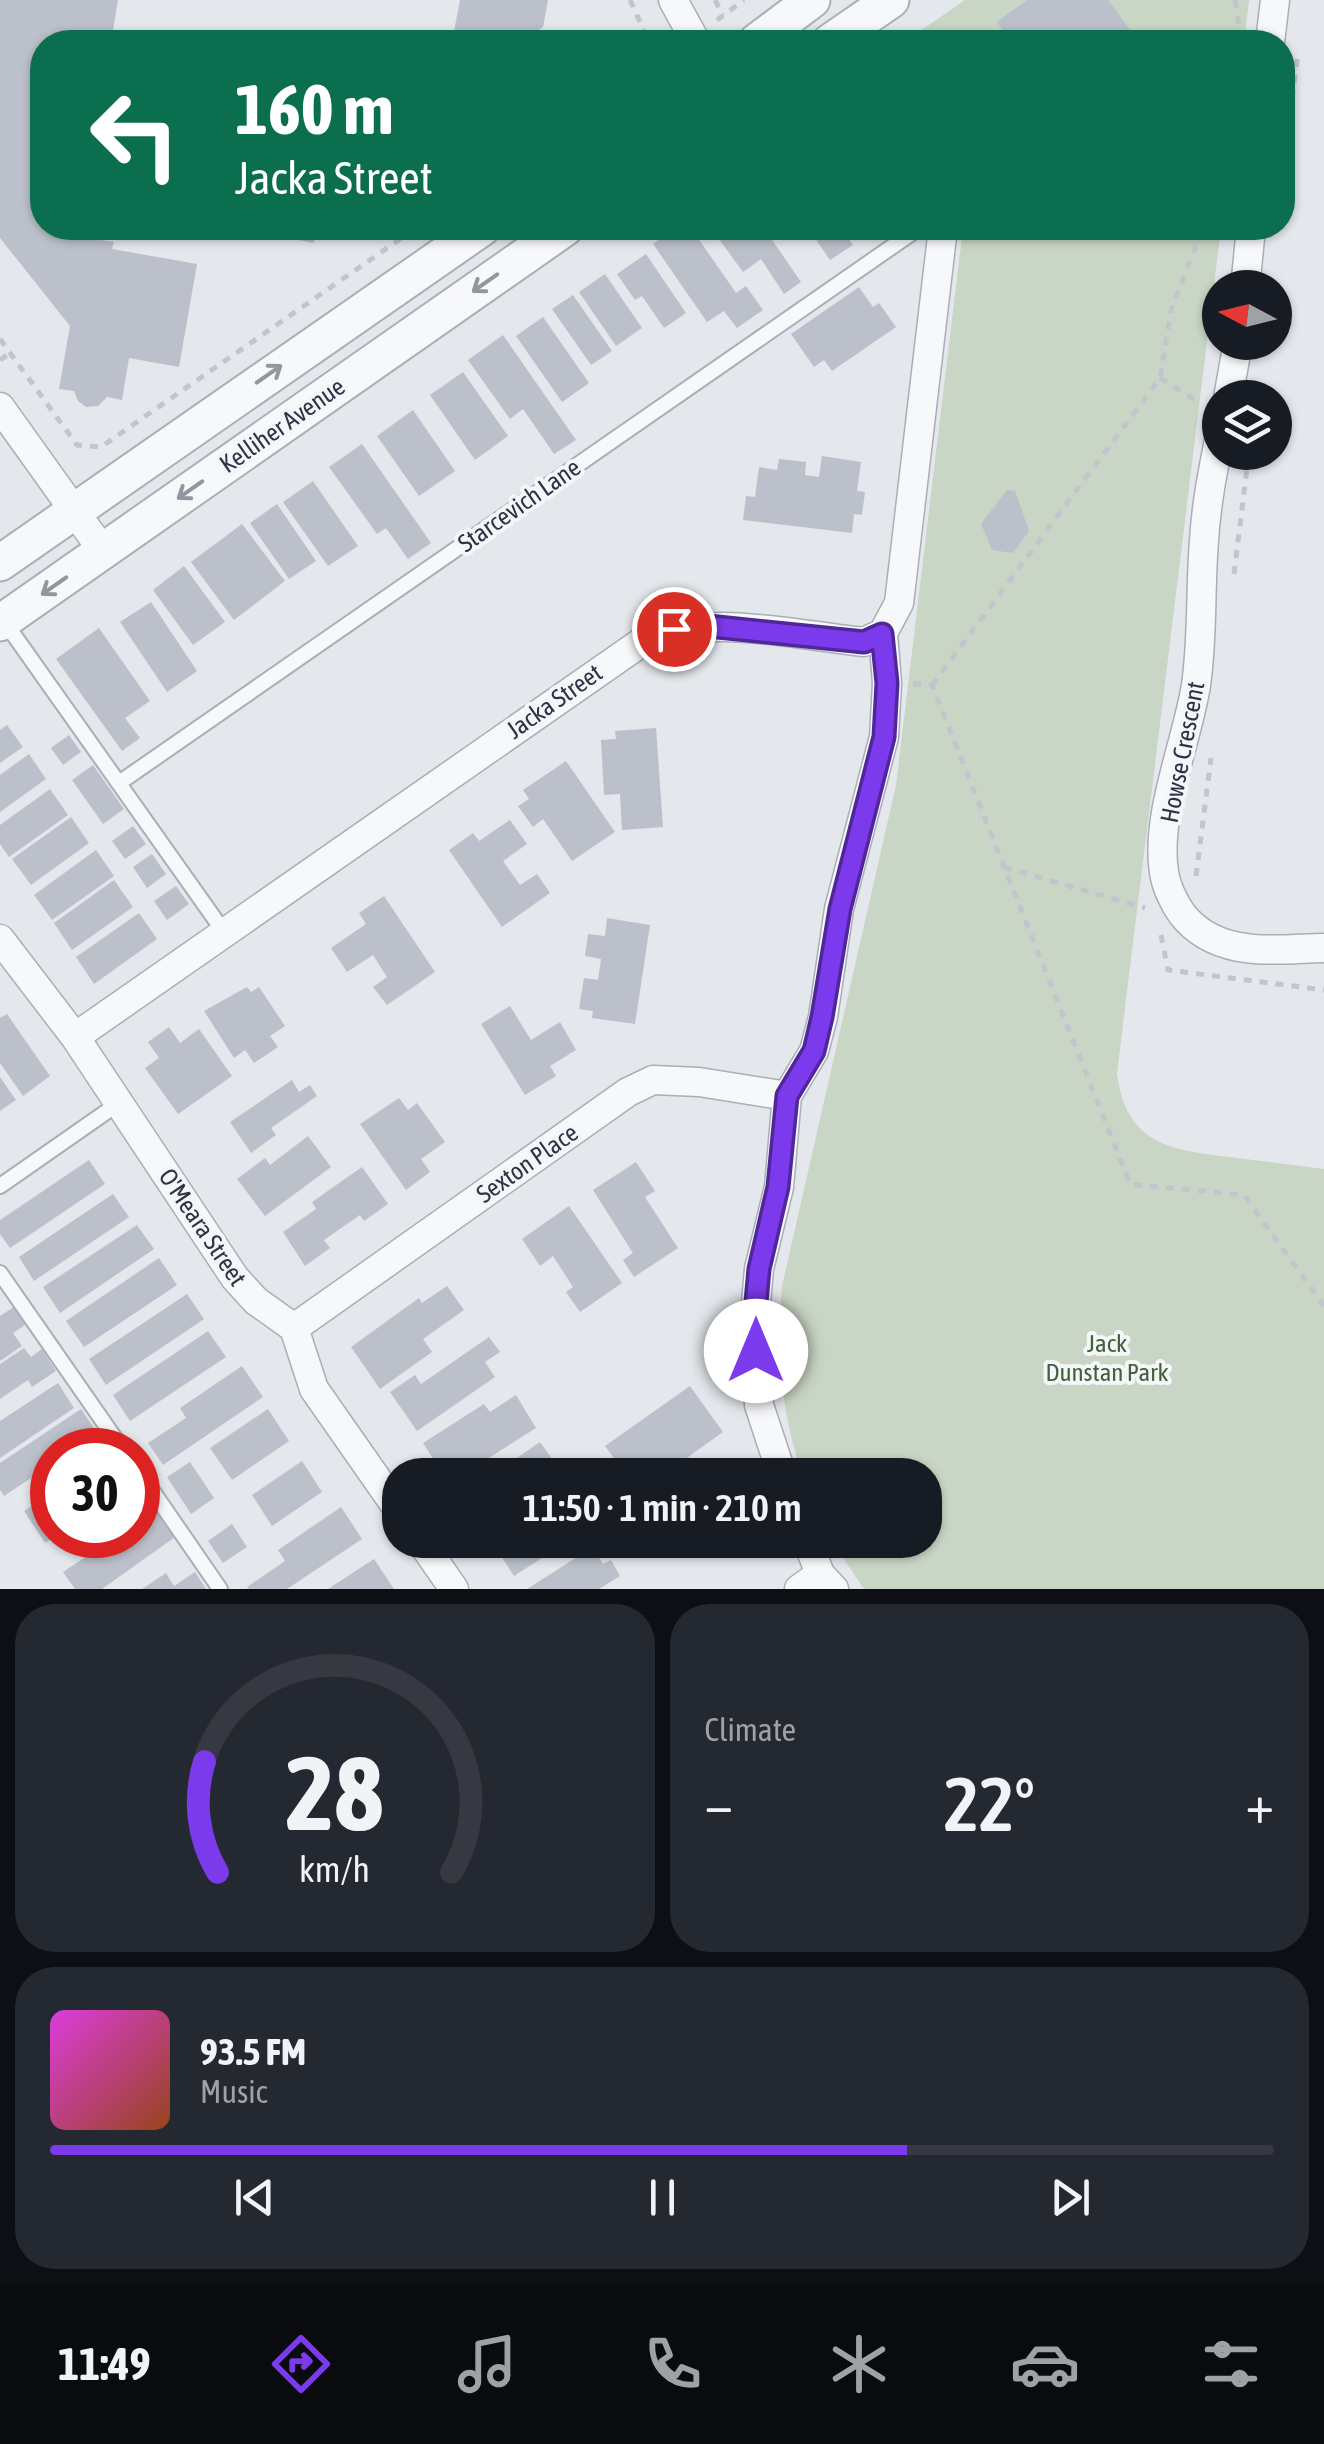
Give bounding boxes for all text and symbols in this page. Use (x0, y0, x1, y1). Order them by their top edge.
text: 160 m (235, 69, 394, 149)
icon: left (70, 70, 200, 200)
text: Jacka Street (235, 152, 433, 204)
north arrow (1202, 270, 1292, 360)
map controls (1202, 270, 1292, 470)
one-way arrow (471, 273, 499, 294)
one-way arrow (255, 364, 282, 385)
street label: Kelliher Avenue (214, 372, 350, 478)
button: layers (1202, 380, 1292, 470)
street label: Starcevich Lane (453, 453, 585, 557)
one-way arrow (177, 479, 204, 500)
one-way arrow (41, 576, 68, 597)
pin (632, 587, 717, 672)
icon: arrive (647, 602, 702, 657)
street label: Jacka Street (501, 658, 607, 744)
street label: Howse Crescent (1155, 679, 1209, 825)
street label: Sexton Place (471, 1118, 583, 1208)
street label: O'Meara Street (154, 1163, 252, 1291)
position arrow (704, 1299, 808, 1403)
park label: Jack Dunstan Park (1045, 1329, 1169, 1386)
speed limit sign: 30 (30, 1428, 160, 1558)
text: 11:50 · 1 min · 210 m (522, 1486, 802, 1529)
text: Climate (705, 1711, 796, 1748)
text: 28 (286, 1733, 384, 1852)
text: 22° (944, 1761, 1035, 1847)
text: − (705, 1772, 733, 1835)
text: + (1245, 1772, 1274, 1835)
text: km/h (299, 1849, 370, 1890)
text: 93.5 FM (200, 2030, 306, 2073)
text: Music (200, 2073, 267, 2110)
icon: previous (227, 2170, 282, 2225)
icon: pause (635, 2170, 690, 2225)
icon: next (1043, 2170, 1098, 2225)
icon: directions (266, 2329, 336, 2399)
icon: music (452, 2329, 522, 2399)
icon: phone (638, 2329, 708, 2399)
icon: climate (824, 2329, 894, 2399)
icon: car (1010, 2329, 1080, 2399)
icon: filters (1196, 2329, 1266, 2399)
text: 11:49 (58, 2338, 151, 2390)

